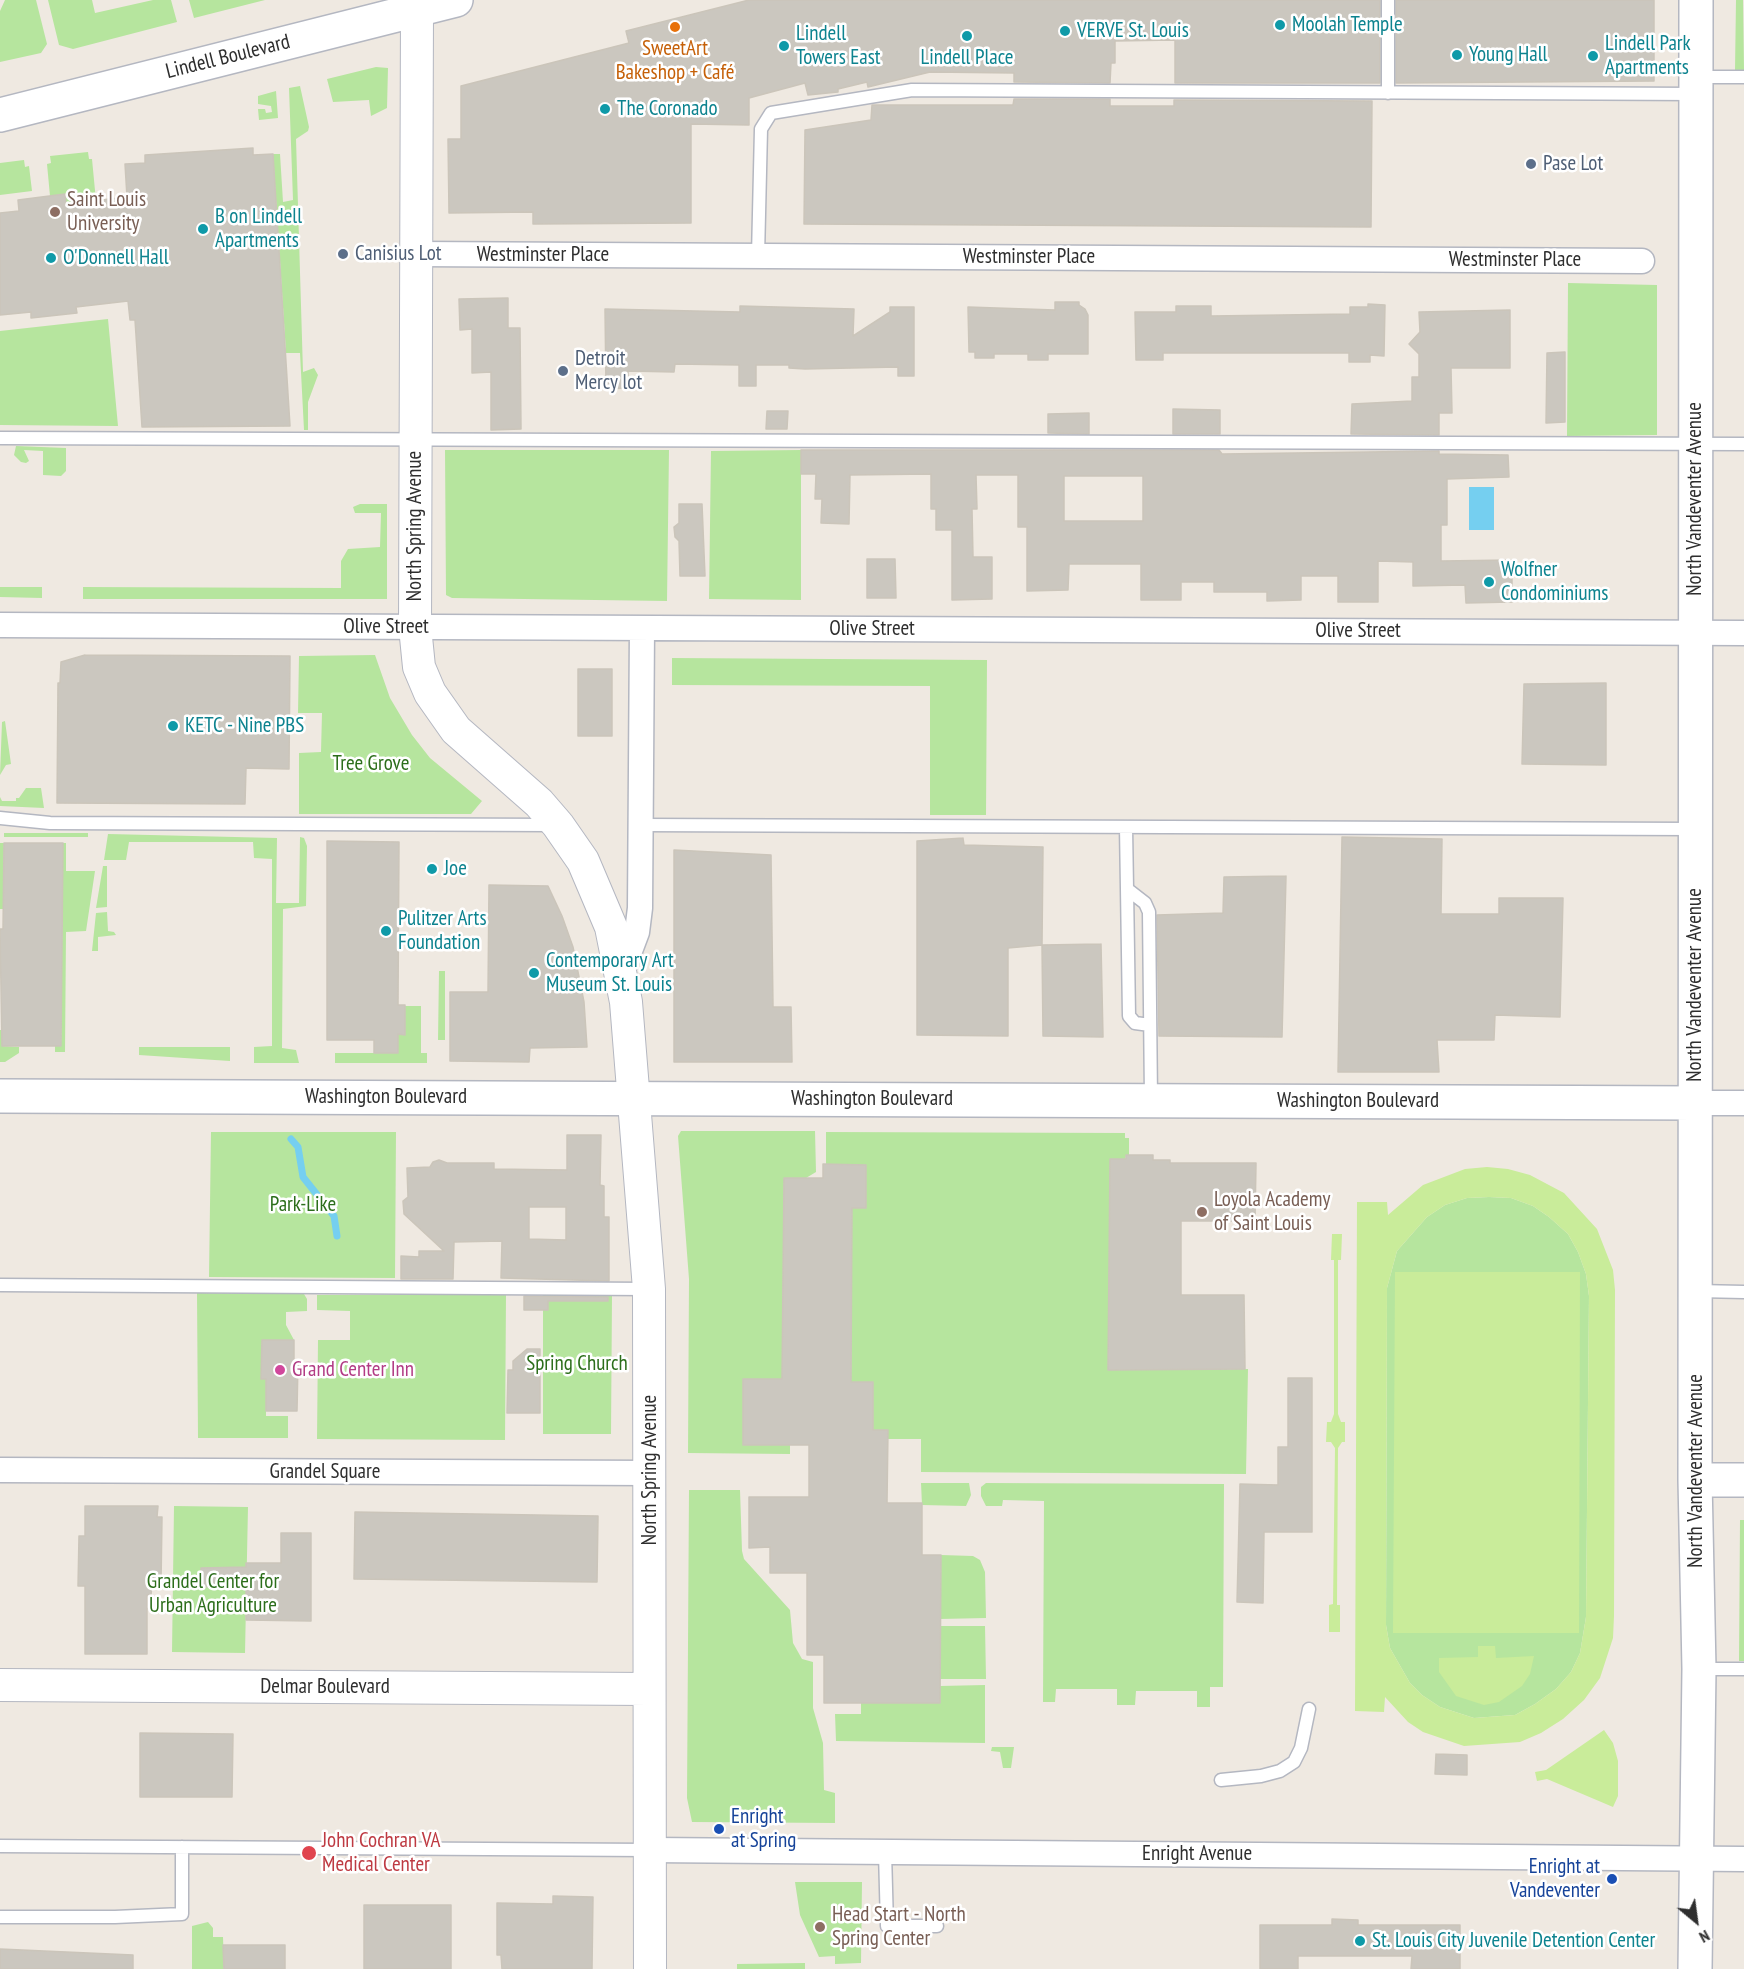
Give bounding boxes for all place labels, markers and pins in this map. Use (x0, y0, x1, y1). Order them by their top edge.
place label: Moolah Temple (1292, 12, 1403, 38)
place label: VERVE St. Louis (1077, 18, 1189, 44)
marker: Moolah Temple (1273, 18, 1287, 32)
marker: SweetArt Bakeshop + Café (668, 20, 682, 34)
place label: Lindell Towers East (796, 21, 881, 71)
marker: VERVE St. Louis (1058, 24, 1072, 38)
marker: Lindell Place (960, 29, 974, 43)
place label: Lindell Park Apartments (1605, 31, 1691, 81)
place label: SweetArt Bakeshop + Café (616, 36, 734, 86)
marker: Lindell Towers East (777, 39, 791, 53)
place label: Young Hall (1469, 42, 1547, 68)
place label: Lindell Place (920, 45, 1014, 71)
marker: Young Hall (1450, 48, 1464, 62)
marker: Lindell Park Apartments (1586, 49, 1600, 63)
place label: The Coronado (617, 96, 717, 122)
marker: The Coronado (598, 102, 612, 116)
place label: Pase Lot (1543, 151, 1603, 177)
marker: Pase Lot (1524, 157, 1538, 171)
place label: Saint Louis University (67, 187, 146, 237)
place label: B on Lindell Apartments (215, 204, 302, 254)
marker: Saint Louis University (48, 205, 62, 219)
marker: B on Lindell Apartments (196, 222, 210, 236)
place label: Canisius Lot (355, 241, 441, 267)
place label: O'Donnell Hall (63, 245, 169, 271)
marker: Canisius Lot (336, 247, 350, 261)
marker: O'Donnell Hall (44, 251, 58, 265)
place label: Detroit Mercy lot (575, 346, 642, 396)
marker: Detroit Mercy lot (556, 364, 570, 378)
place label: Wolfner Condominiums (1501, 557, 1608, 607)
marker: Wolfner Condominiums (1482, 575, 1496, 589)
place label: KETC - Nine PBS (185, 713, 304, 739)
marker: KETC - Nine PBS (166, 719, 180, 733)
place label: Joe (444, 856, 467, 882)
marker: Joe (425, 862, 439, 876)
place label: Pulitzer Arts Foundation (398, 906, 486, 956)
marker: Pulitzer Arts Foundation (379, 924, 393, 938)
place label: Contemporary Art Museum St. Louis (546, 948, 674, 998)
marker: Contemporary Art Museum St. Louis (527, 966, 541, 980)
place label: Loyola Academy of Saint Louis (1214, 1187, 1330, 1237)
marker: Loyola Academy of Saint Louis (1195, 1205, 1209, 1219)
place label: Grand Center Inn (292, 1357, 414, 1383)
marker: Grand Center Inn (273, 1363, 287, 1377)
place label: Enright at Spring (731, 1804, 796, 1854)
marker: Enright at Spring (712, 1822, 726, 1836)
place label: John Cochran VA Medical Center (322, 1828, 441, 1878)
marker: John Cochran VA Medical Center (300, 1844, 318, 1862)
place label: Enright at Vandeventer (1510, 1854, 1600, 1904)
marker: Enright at Vandeventer (1605, 1872, 1619, 1886)
place label: Head Start - North Spring Center (832, 1902, 966, 1952)
marker: Head Start - North Spring Center (813, 1920, 827, 1934)
place label: St. Louis City Juvenile Detention Center (1372, 1928, 1655, 1954)
marker: St. Louis City Juvenile Detention Center (1353, 1934, 1367, 1948)

